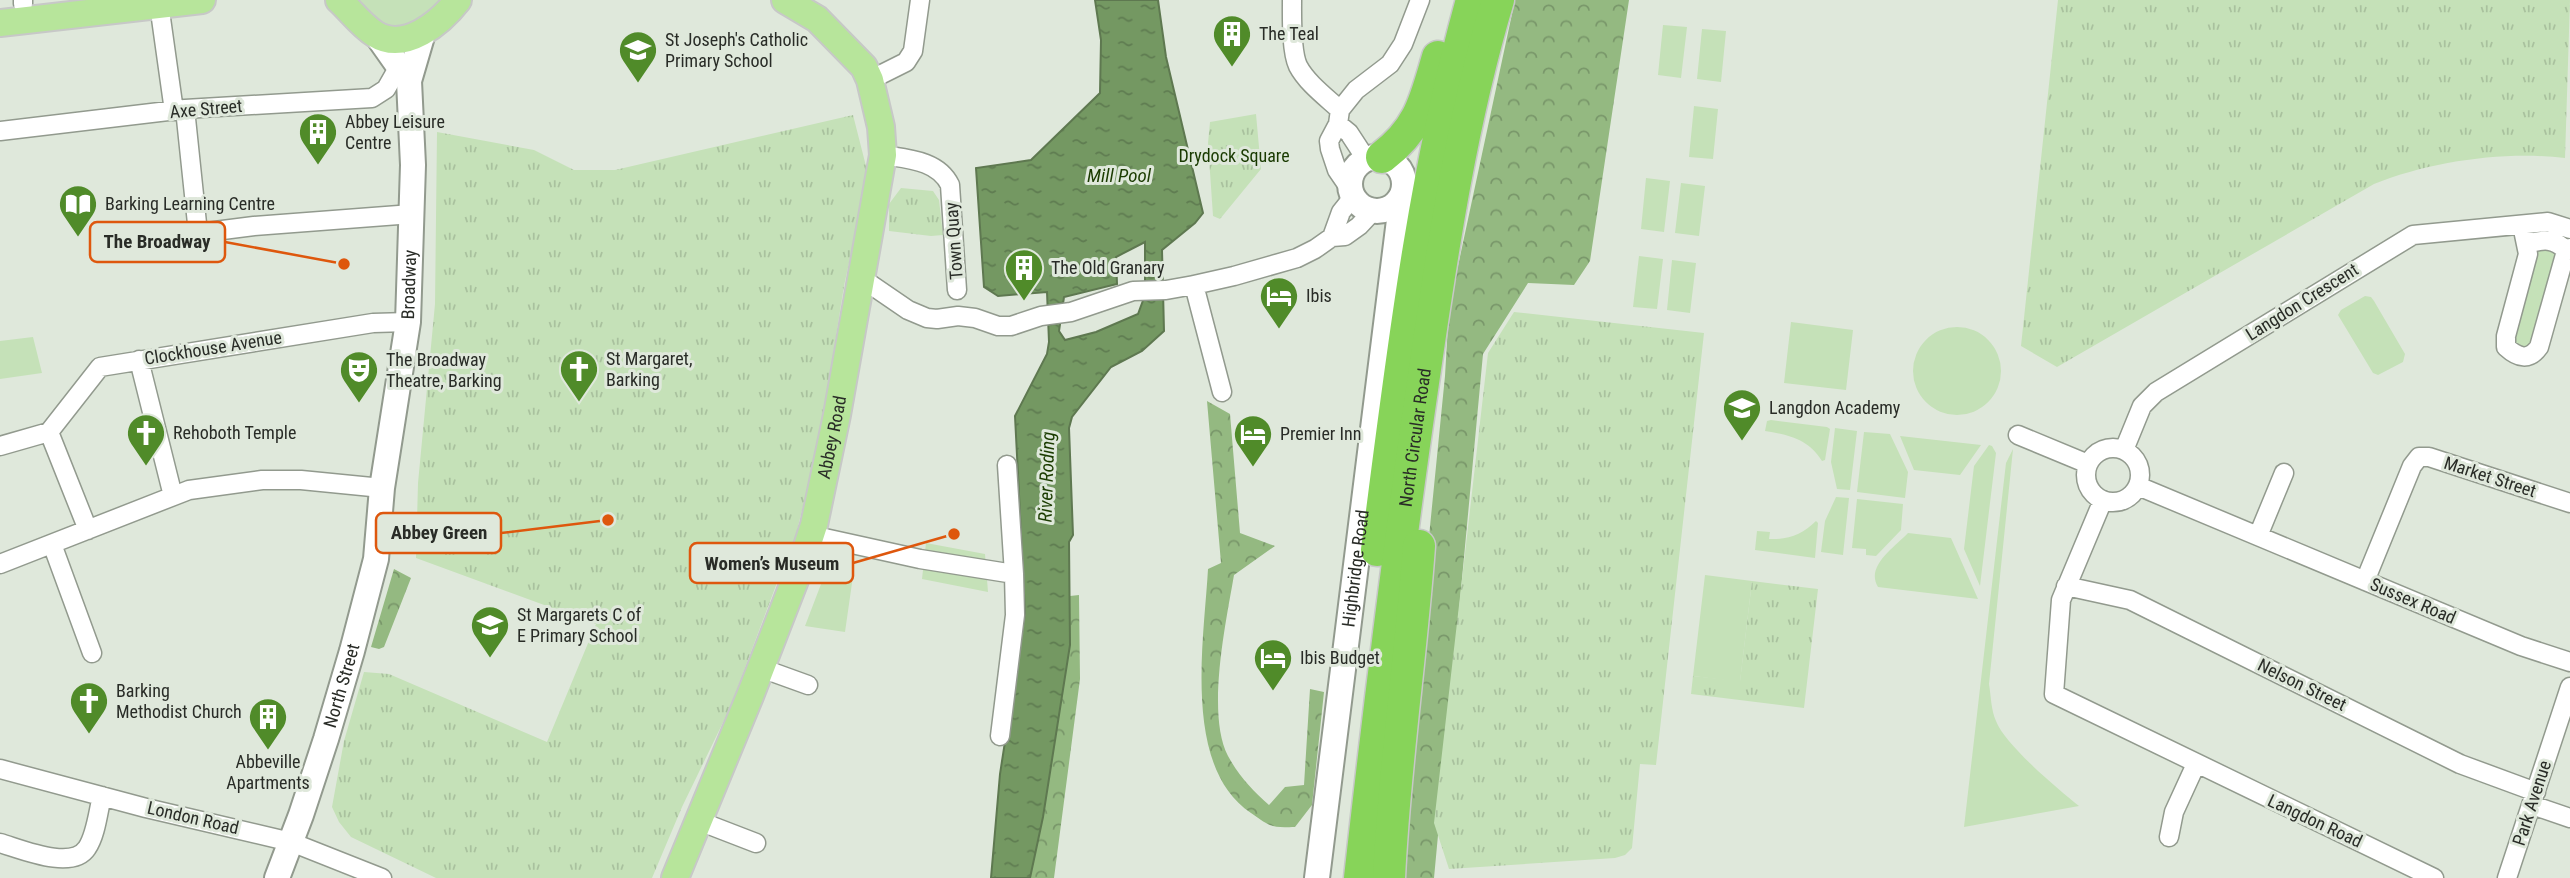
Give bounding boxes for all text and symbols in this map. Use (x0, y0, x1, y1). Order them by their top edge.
building icon: The Teal (1211, 13, 1253, 68)
place label: The Teal (1259, 23, 1319, 44)
school or university icon: St Joseph's Catholic Primary School (617, 29, 659, 84)
place label: St Joseph's Catholic Primary School (665, 29, 808, 71)
street label: Axe Street (169, 95, 243, 122)
building icon: Abbey Leisure Centre (297, 111, 339, 166)
place label: Abbey Leisure Centre (345, 111, 445, 153)
park label: Drydock Square (1178, 145, 1290, 166)
water label: Mill Pool (1087, 164, 1152, 187)
library icon: Barking Learning Centre (57, 183, 99, 238)
place label: Barking Learning Centre (105, 193, 275, 214)
street label: Town Quay (940, 201, 967, 280)
callout: The Broadway (90, 222, 225, 262)
text: The Broadway (104, 230, 211, 253)
building icon: The Old Granary (1003, 247, 1045, 302)
street label: Broadway (397, 249, 420, 320)
place label: The Old Granary (1051, 257, 1165, 278)
street label: Langdon Crescent (2242, 259, 2362, 345)
hotel icon: Ibis (1258, 275, 1300, 330)
place label: Ibis (1306, 285, 1332, 306)
street label: Clockhouse Avenue (143, 326, 283, 369)
church icon: St Margaret, Barking (558, 348, 600, 403)
place label: St Margaret, Barking (606, 348, 692, 390)
theatre icon: The Broadway Theatre, Barking (338, 349, 380, 404)
place label: The Broadway Theatre, Barking (386, 349, 502, 391)
street label: North Circular Road (1395, 367, 1435, 508)
school or university icon: Langdon Academy (1721, 387, 1763, 442)
street label: Abbey Road (813, 394, 850, 481)
place label: Langdon Academy (1769, 397, 1901, 418)
church icon: Rehoboth Temple (125, 412, 167, 467)
hotel icon: Premier Inn (1232, 413, 1274, 468)
place label: Rehoboth Temple (173, 422, 296, 443)
place label: Premier Inn (1280, 423, 1361, 444)
water label: River Roding (1033, 431, 1060, 523)
street label: Market Street (2441, 452, 2539, 501)
street label: Highbridge Road (1337, 508, 1373, 628)
callout: Abbey Green (376, 513, 501, 553)
text: Abbey Green (391, 521, 487, 544)
callout: Women’s Museum (690, 543, 853, 583)
text: Women’s Museum (705, 552, 839, 575)
street label: Sussex Road (2367, 573, 2459, 628)
school or university icon: St Margarets C of E Primary School (469, 604, 511, 659)
place label: St Margarets C of E Primary School (517, 604, 642, 646)
hotel icon: Ibis Budget (1252, 637, 1294, 692)
street label: North Street (319, 641, 363, 730)
place label: Ibis Budget (1300, 647, 1380, 668)
street label: Nelson Street (2254, 654, 2350, 715)
church icon: Barking Methodist Church (68, 680, 110, 735)
place label: Barking Methodist Church (116, 680, 242, 722)
building icon: Abbeville Apartments (247, 696, 289, 751)
place label: Abbeville Apartments (226, 751, 310, 793)
street label: Park Avenue (2508, 758, 2555, 848)
street label: Langdon Road (2265, 790, 2366, 852)
street label: London Road (145, 797, 241, 838)

